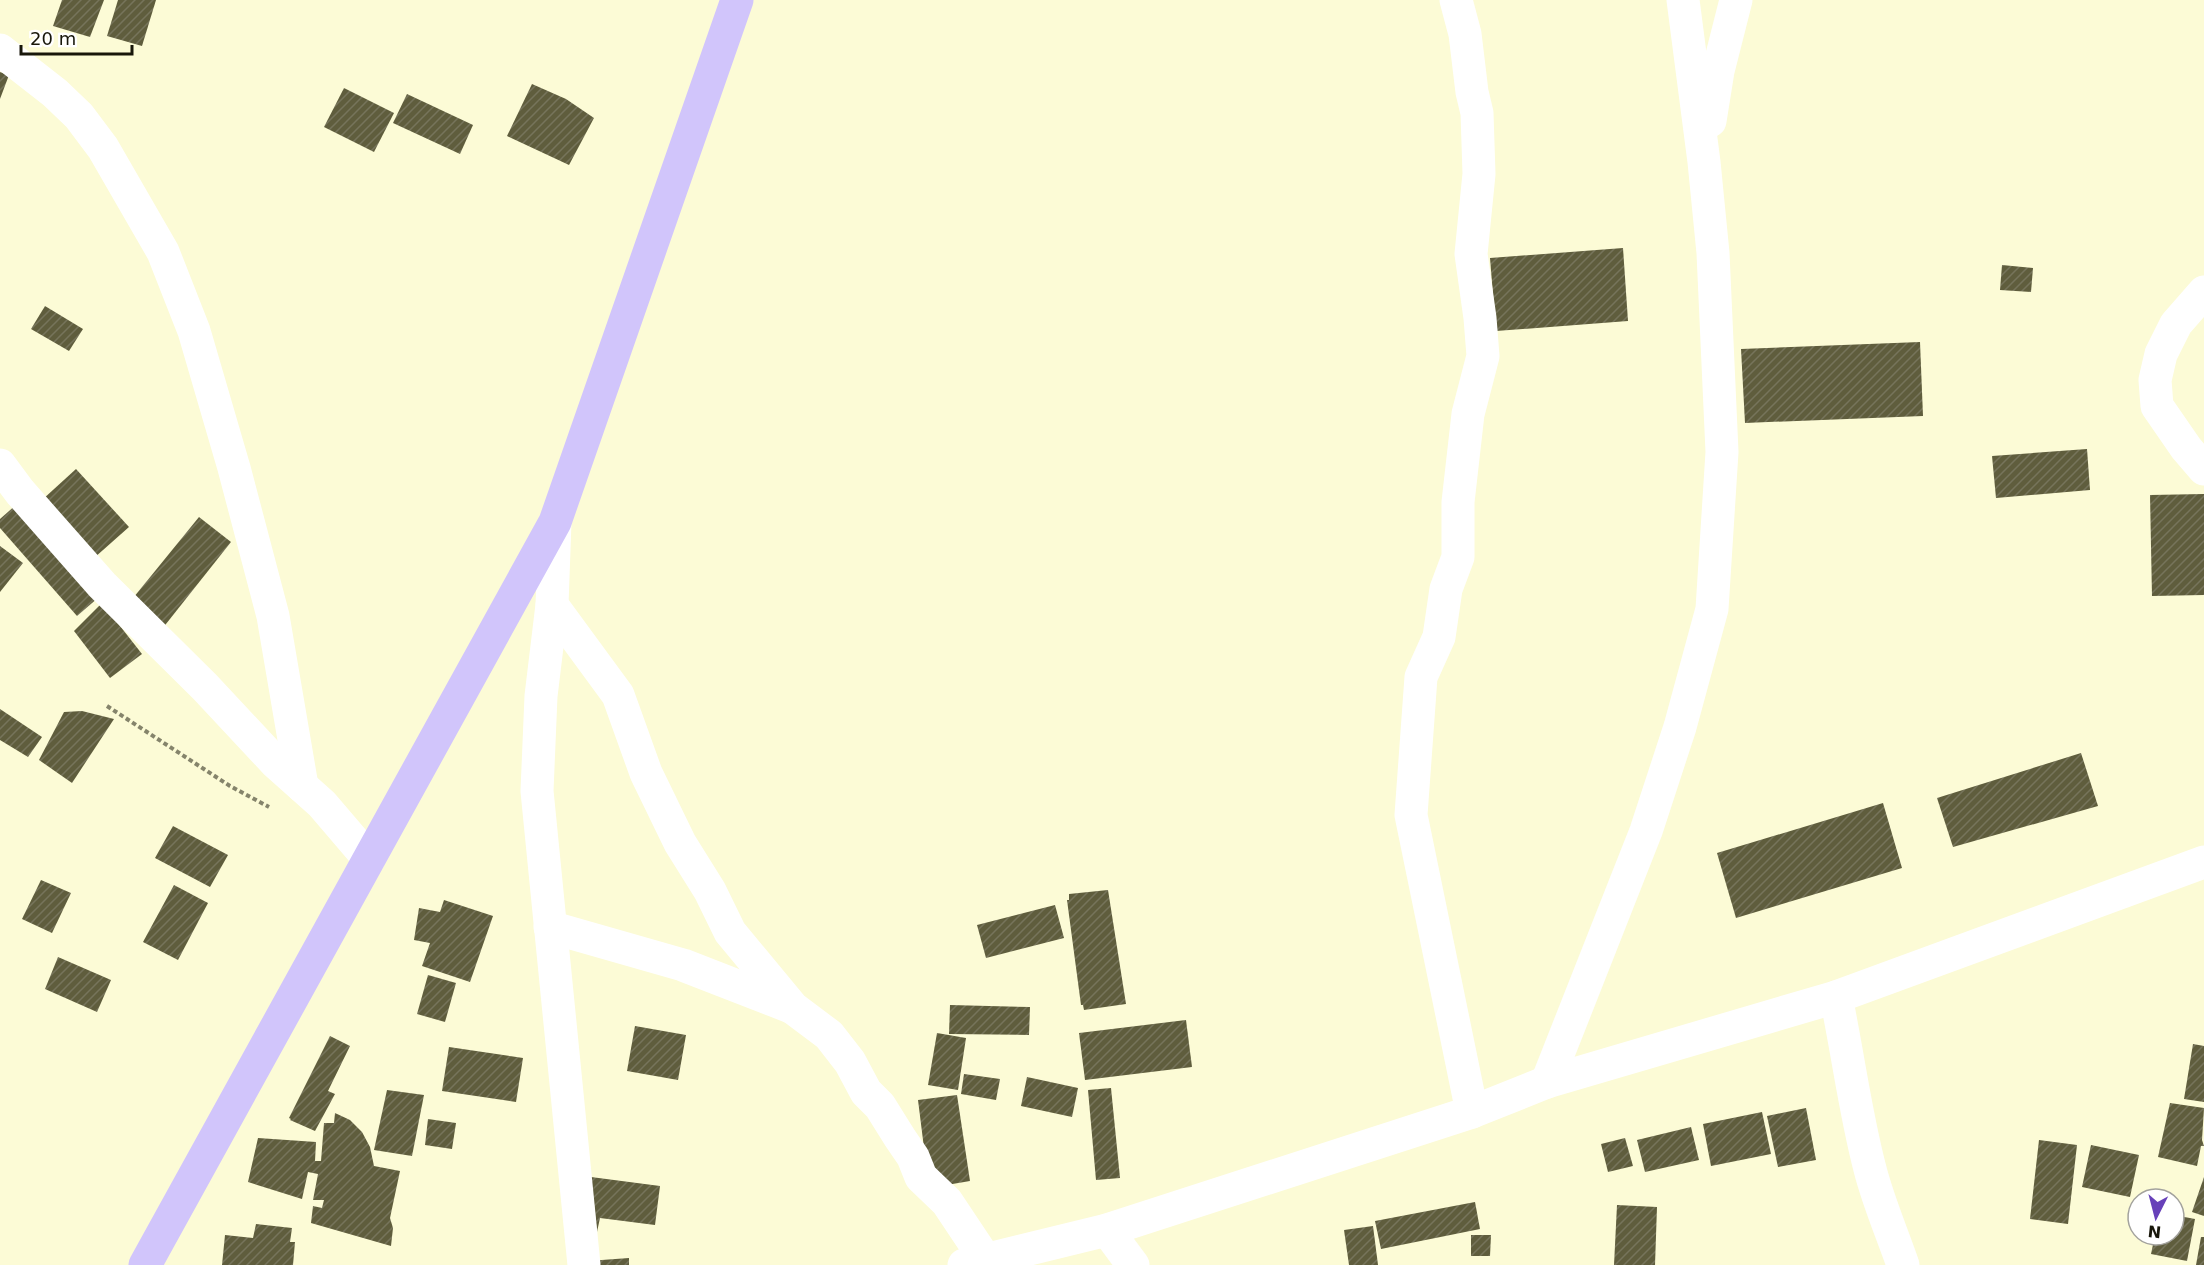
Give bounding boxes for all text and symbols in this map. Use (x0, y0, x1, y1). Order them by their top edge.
scale bar (21, 18, 132, 56)
text: 20 m (30, 28, 76, 49)
north arrow (2126, 1187, 2186, 1247)
text: N (2147, 1221, 2162, 1242)

